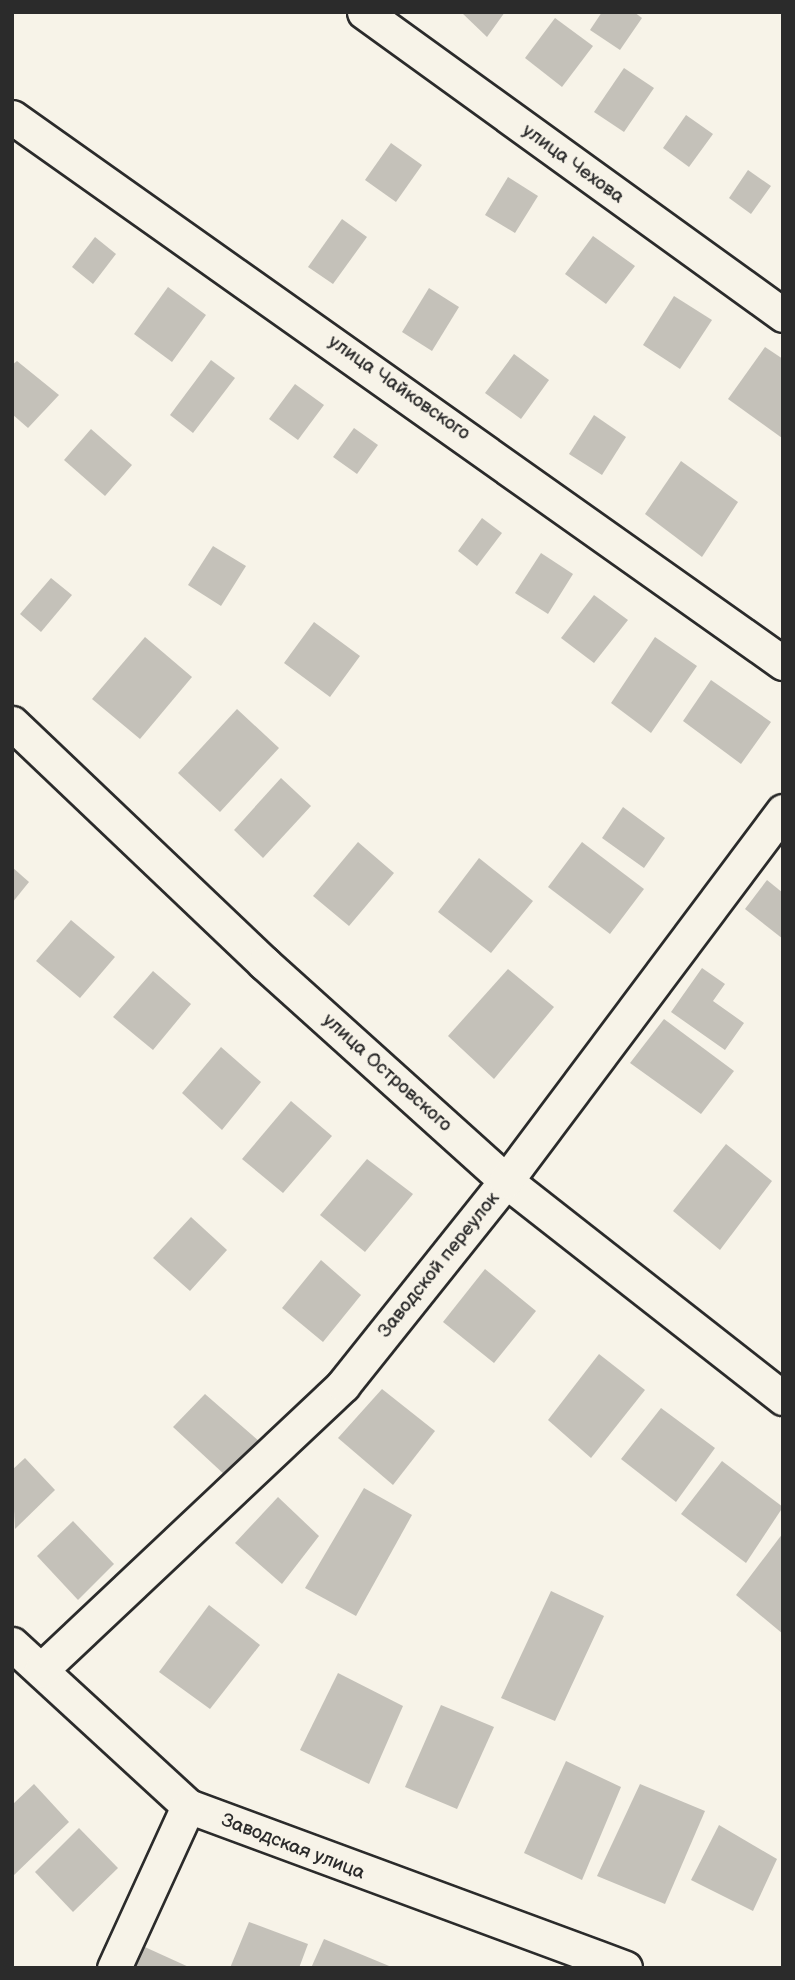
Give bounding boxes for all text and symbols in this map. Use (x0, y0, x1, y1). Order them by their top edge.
street label: улица Чехова (518, 119, 628, 209)
street label: улица Чайковского (324, 330, 474, 446)
street label: улица Островского (318, 1009, 456, 1137)
street label: Заводской переулок (373, 1188, 505, 1342)
street label: Заводская улица (218, 1809, 368, 1885)

